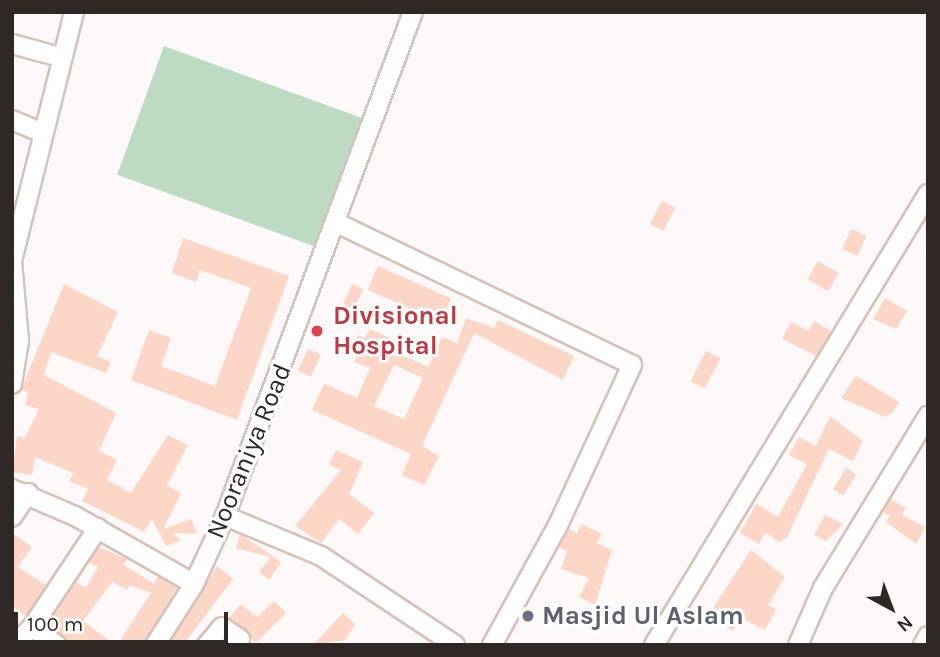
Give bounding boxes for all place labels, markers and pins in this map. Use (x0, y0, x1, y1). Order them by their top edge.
place label: Divisional Hospital (333, 300, 458, 362)
marker: Divisional Hospital (307, 321, 327, 341)
place label: Masjid Ul Aslam (542, 600, 744, 632)
marker: Masjid Ul Aslam (520, 608, 536, 624)

